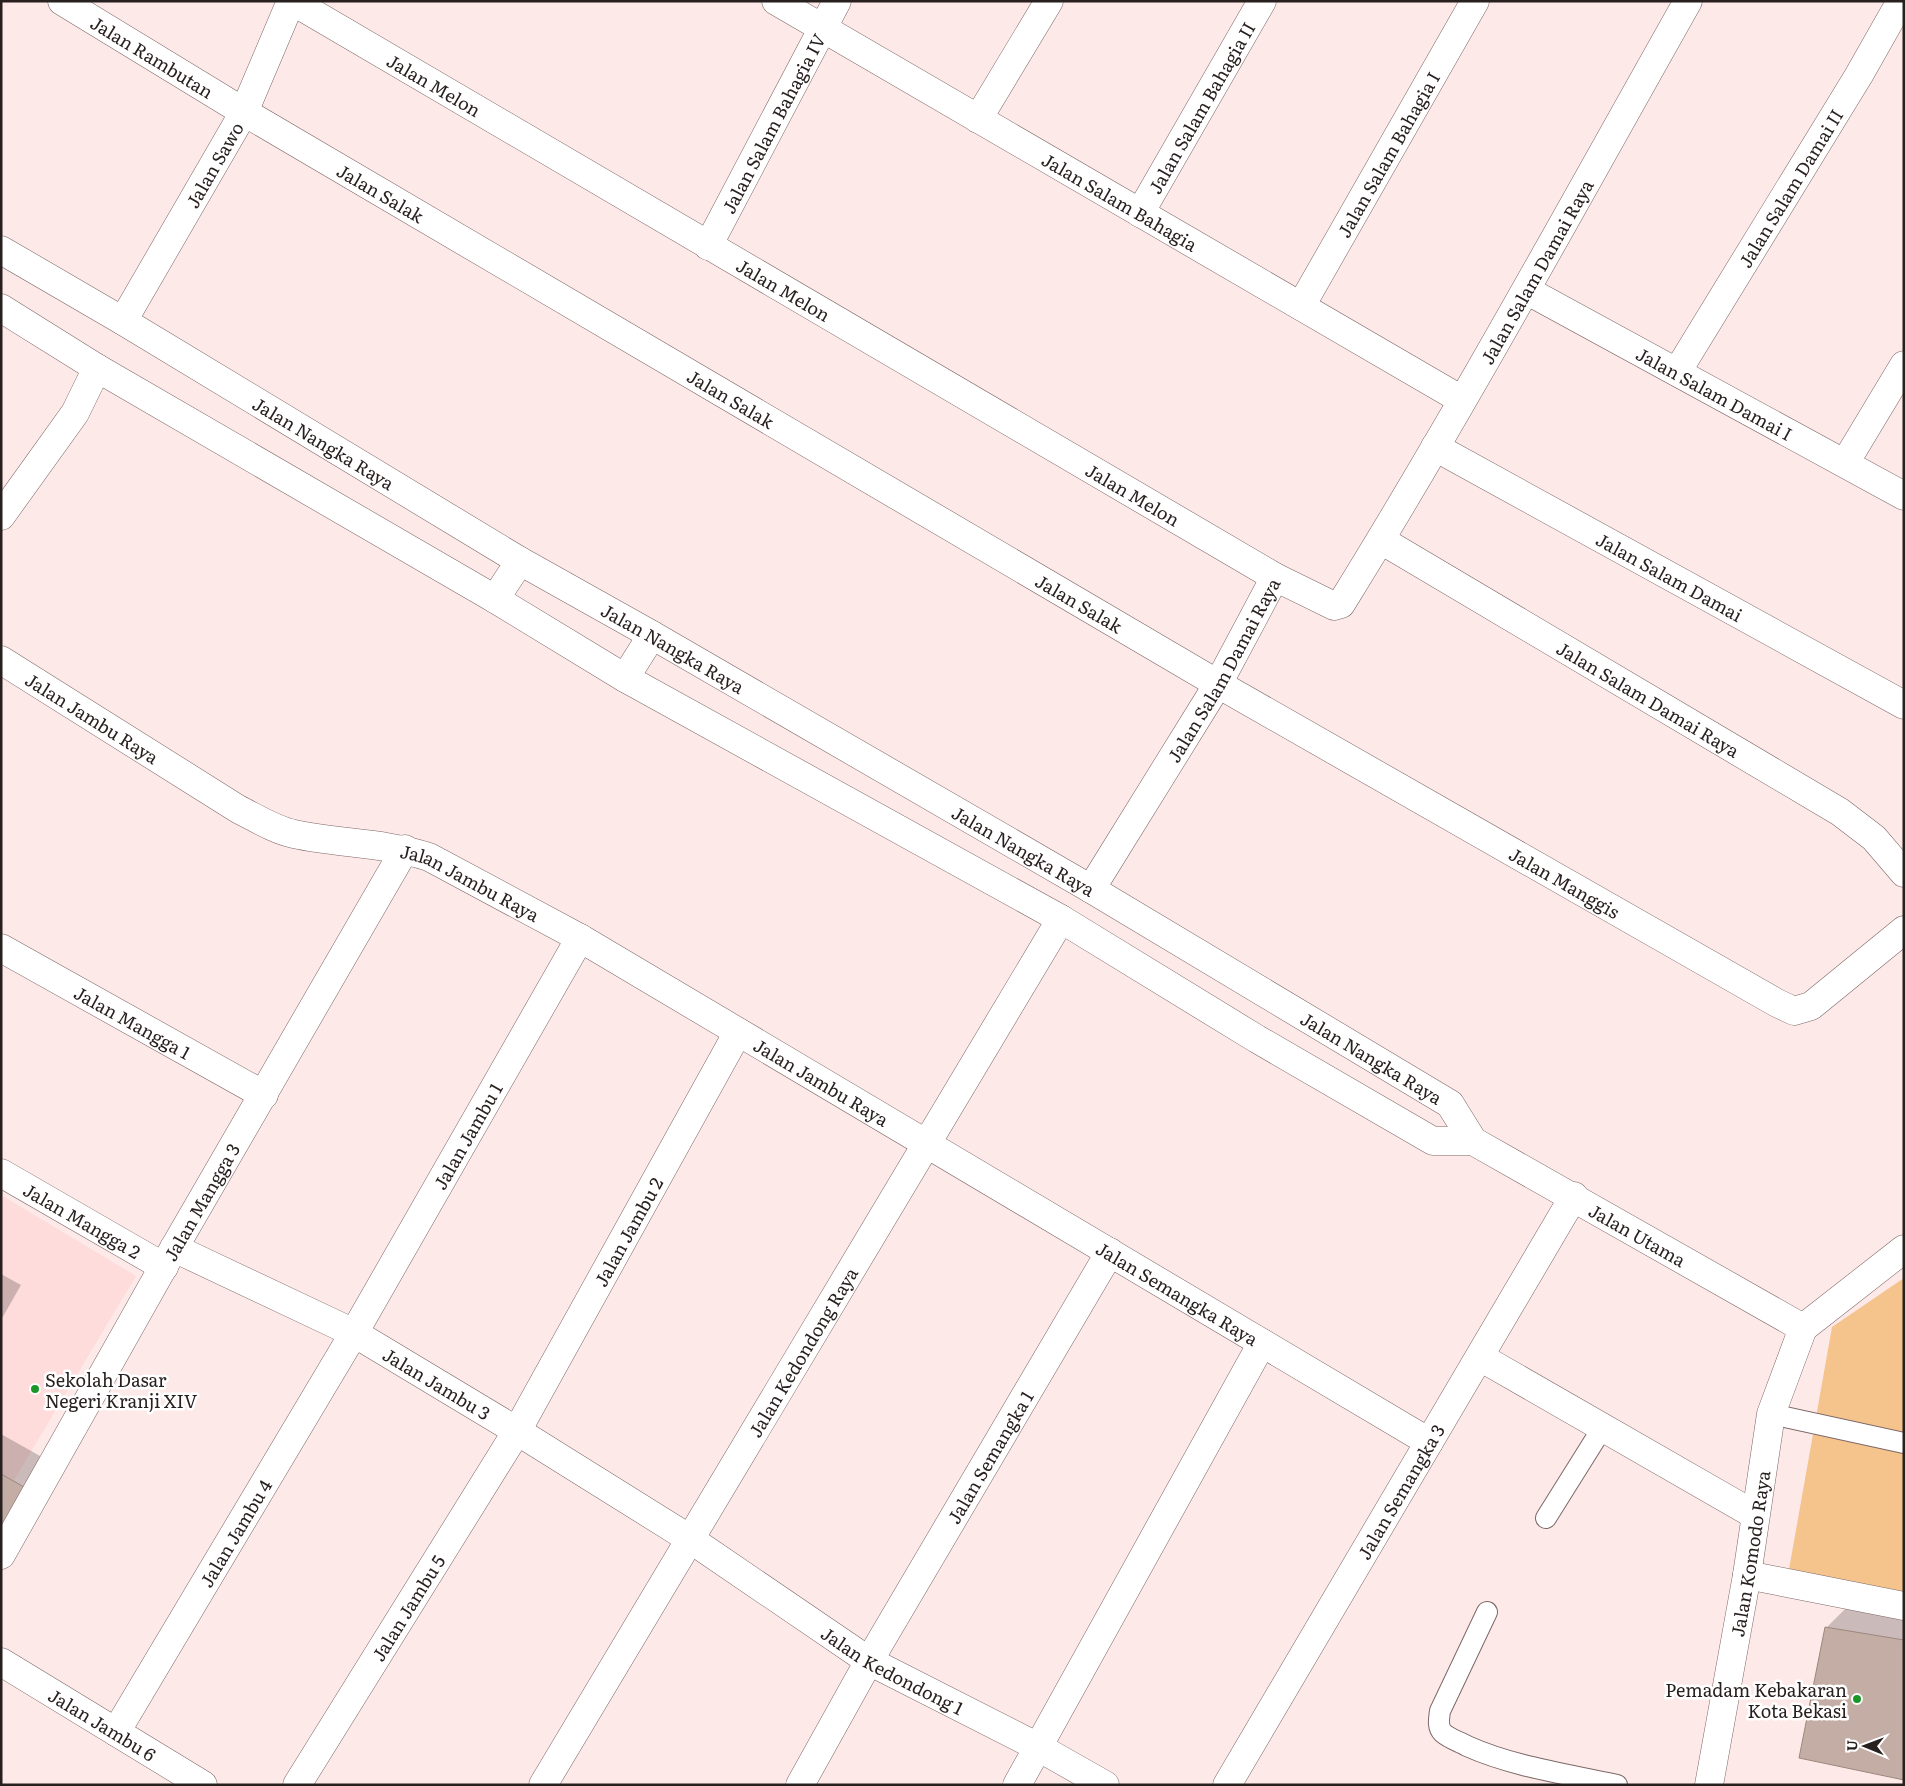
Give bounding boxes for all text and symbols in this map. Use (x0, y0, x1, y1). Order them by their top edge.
street label: Jalan Rambutan (86, 8, 219, 104)
street label: Jalan Salam Bahagia II (1141, 16, 1261, 198)
street label: Jalan Salam Bahagia IV (714, 28, 831, 218)
street label: Jalan Melon (382, 46, 487, 123)
street label: Jalan Salam Bahagia I (1330, 66, 1446, 242)
street label: Jalan Salam Damai II (1731, 103, 1849, 272)
street label: Jalan Sawo (178, 116, 249, 212)
street label: Jalan Salam Bahagia (1037, 145, 1203, 257)
street label: Jalan Salak (332, 156, 431, 229)
street label: Jalan Salam Damai Raya (1473, 174, 1599, 369)
street label: Jalan Melon (732, 251, 836, 327)
street label: Jalan Salam Damai I (1632, 339, 1798, 446)
street label: Jalan Salak (682, 362, 781, 435)
street label: Jalan Nangka Raya (248, 389, 400, 496)
street label: Jalan Melon (1081, 456, 1185, 532)
street label: Jalan Salam Damai (1592, 525, 1748, 627)
street label: Jalan Salak (1031, 566, 1129, 639)
street label: Jalan Salam Damai Raya (1159, 572, 1286, 767)
street label: Jalan Nangka Raya (597, 596, 750, 700)
street label: Jalan Salam Damai Raya (1552, 634, 1745, 763)
street label: Jalan Jambu Raya (20, 665, 165, 770)
street label: Jalan Nangka Raya (947, 798, 1101, 902)
street label: Jalan Jambu Raya (398, 836, 545, 928)
street label: Jalan Manggis (1504, 840, 1625, 924)
street label: Jalan Mangga 1 (70, 978, 196, 1065)
street label: Jalan Nangka Raya (1296, 1004, 1448, 1110)
street label: Jalan Jambu Raya (749, 1031, 895, 1132)
street label: Jalan Jambu 1 (426, 1077, 508, 1194)
street label: Jalan Mangga 3 (156, 1138, 246, 1266)
street label: Jalan Jambu 2 (586, 1172, 669, 1291)
street label: Jalan Mangga 2 (19, 1175, 146, 1265)
street label: Jalan Utama (1584, 1196, 1692, 1273)
street label: Jalan Semangka Raya (1091, 1234, 1264, 1352)
street label: Jalan Kedondong Raya (741, 1261, 864, 1442)
street label: Jalan Jambu 3 (378, 1340, 496, 1426)
place label: Sekolah Dasar Negeri Kranji XIV (45, 1366, 197, 1414)
marker: Sekolah Dasar Negeri Kranji XIV (29, 1383, 41, 1395)
street label: Jalan Semangka 1 (940, 1385, 1039, 1528)
street label: Jalan Semangka 3 (1350, 1418, 1451, 1564)
street label: Jalan Komodo Raya (1723, 1468, 1776, 1639)
street label: Jalan Jambu 4 (192, 1474, 278, 1592)
street label: Jalan Jambu 5 (364, 1549, 451, 1666)
street label: Jalan Kedondong 1 (816, 1619, 969, 1721)
place label: Pemadam Kebakaran Kota Bekasi (1665, 1676, 1847, 1724)
street label: Jalan Jambu 6 (44, 1681, 162, 1767)
marker: Pemadam Kebakaran Kota Bekasi (1851, 1693, 1863, 1705)
north arrow (1840, 1721, 1890, 1771)
text: U (1841, 1740, 1861, 1751)

